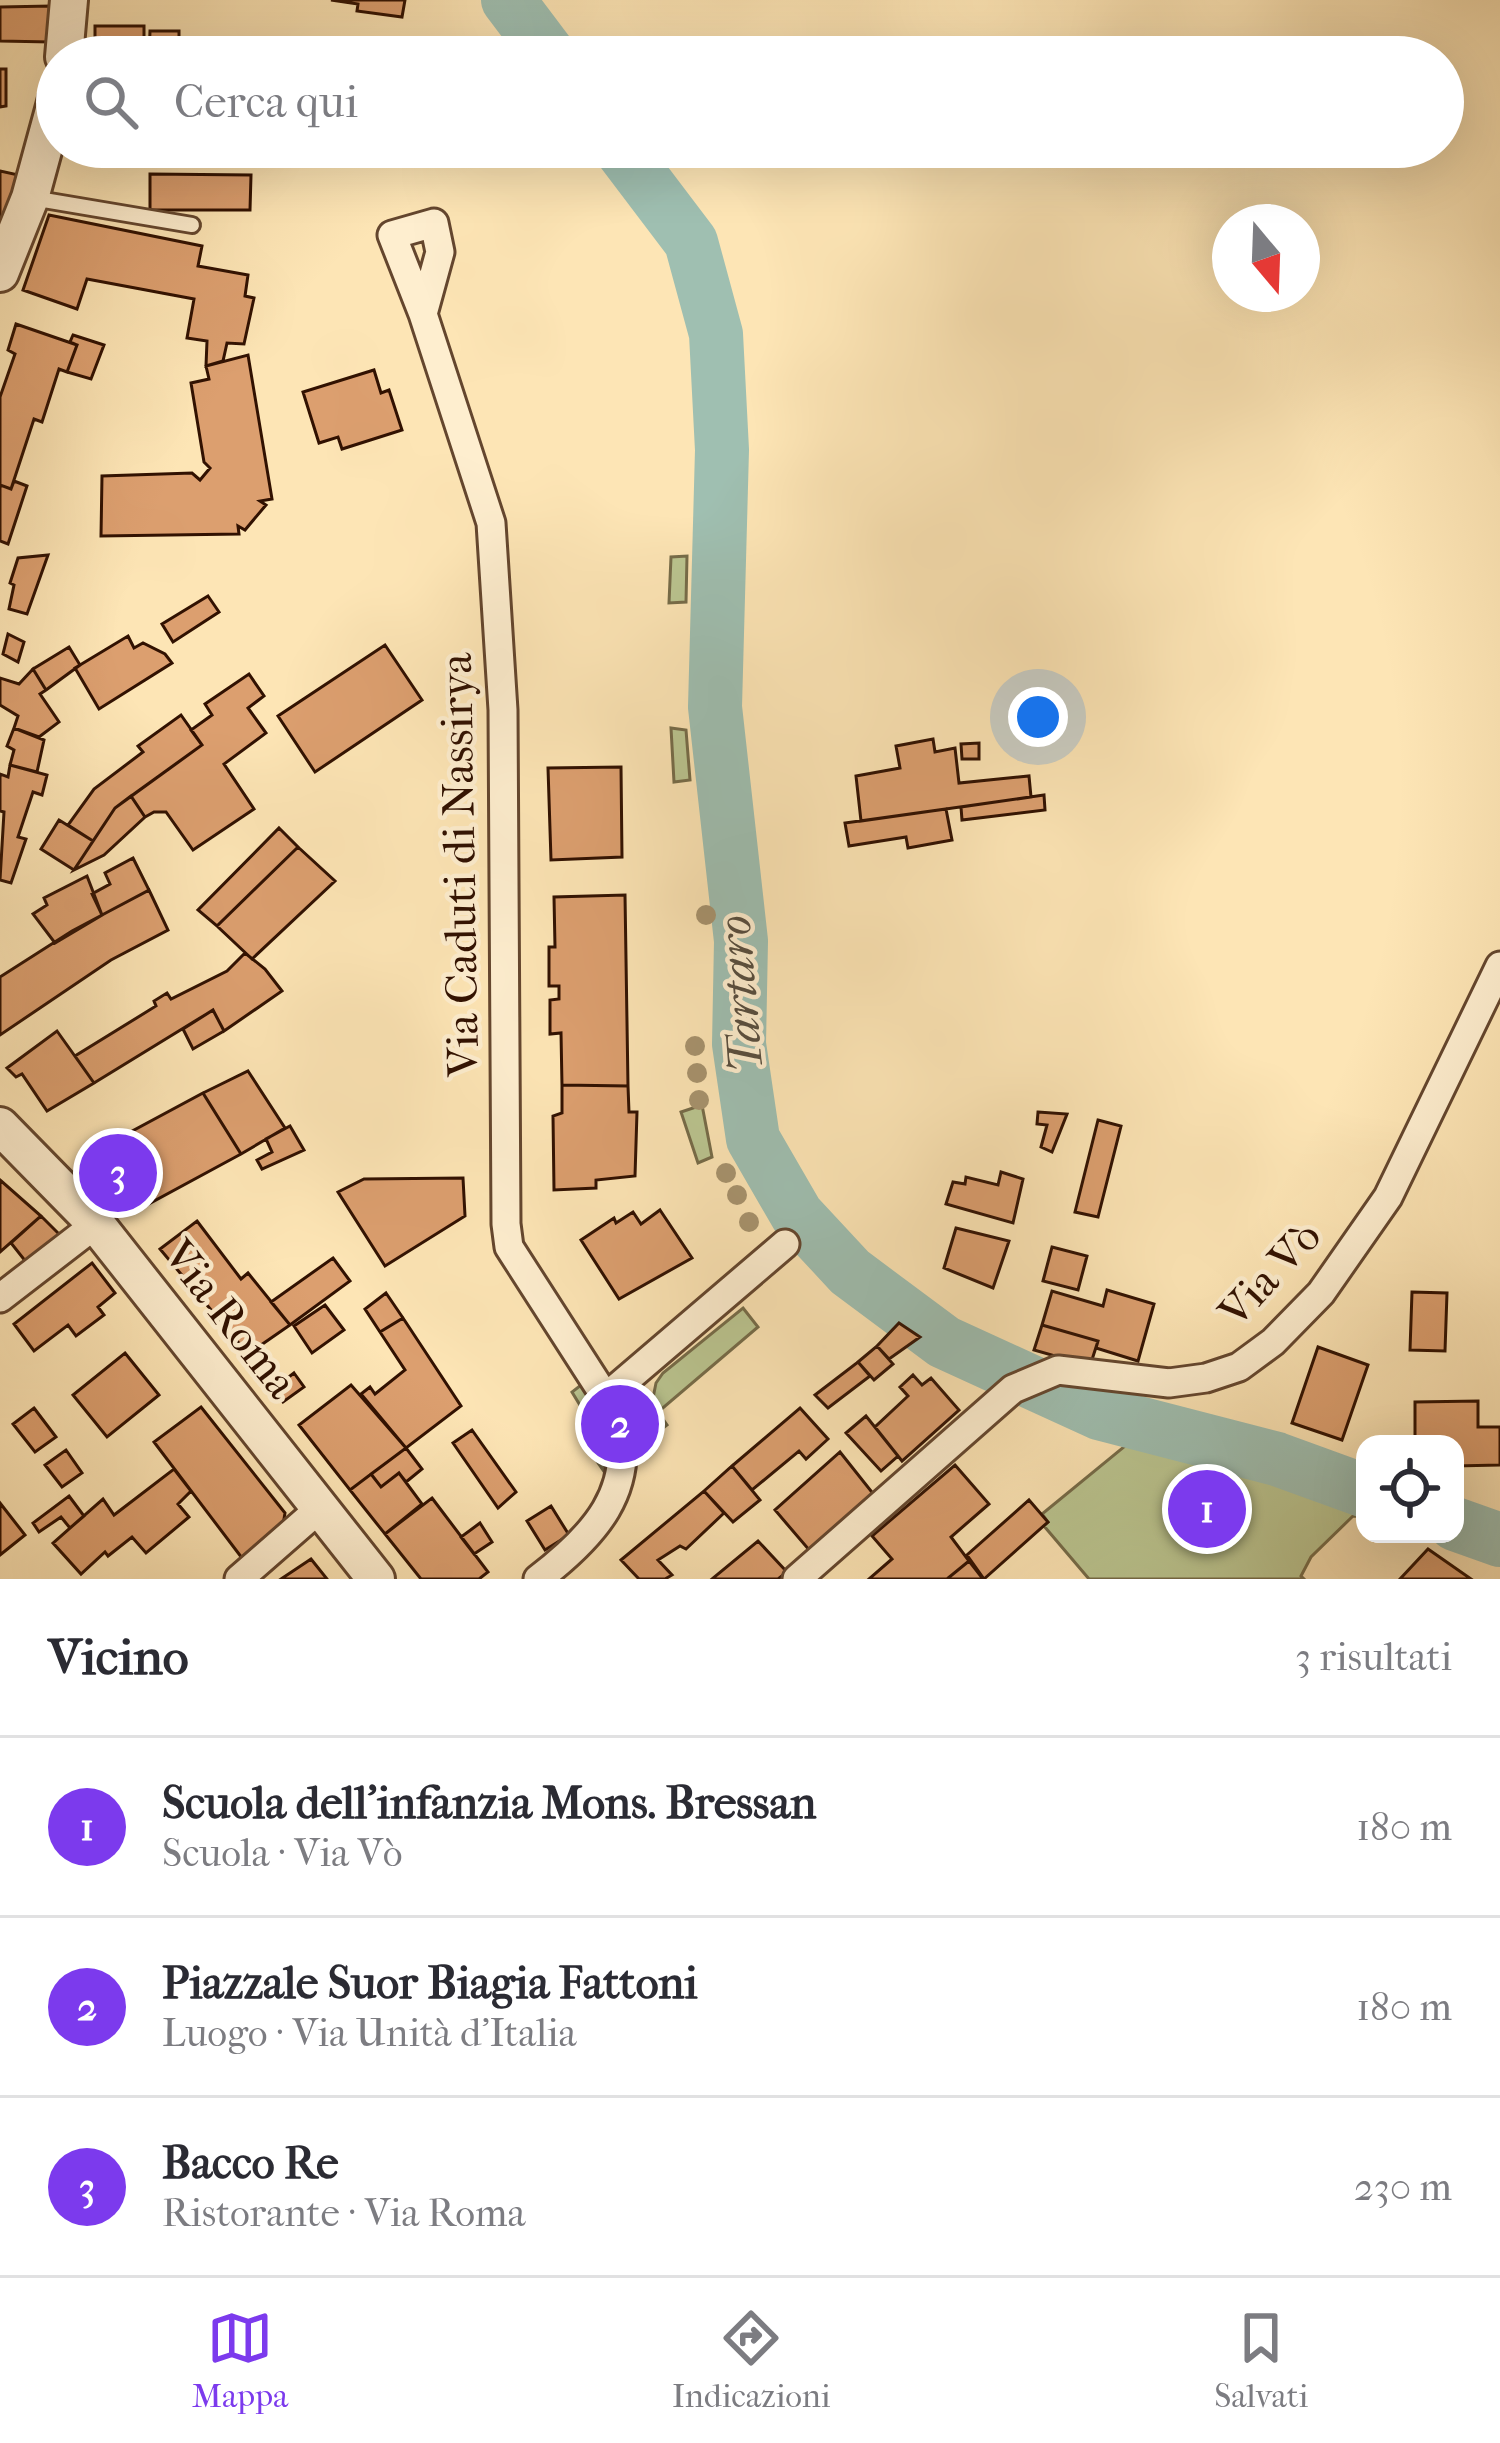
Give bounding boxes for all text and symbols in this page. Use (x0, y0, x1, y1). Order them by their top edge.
search box (36, 36, 1464, 168)
icon: search (78, 69, 144, 135)
text: Cerca qui (174, 76, 358, 129)
north arrow (1212, 204, 1320, 312)
street label: Via Caduti di Nassirya (430, 651, 490, 1078)
your location (1008, 687, 1068, 747)
water label: Tartaro (705, 913, 775, 1075)
pin: 3 (79, 1128, 157, 1218)
street label: Via Vò (1207, 1210, 1332, 1339)
street label: Via Roma (151, 1229, 309, 1409)
pin: 2 (581, 1379, 659, 1469)
map controls (1356, 1435, 1464, 1543)
button: locate (1356, 1435, 1464, 1543)
pin: 1 (1168, 1464, 1246, 1554)
text: Vicino (48, 1627, 189, 1687)
text: 3 risultati (1295, 1634, 1452, 1680)
text: Scuola dell'infanzia Mons. Bressan (162, 1777, 816, 1830)
text: 1 (80, 1804, 94, 1850)
text: 180 m (1356, 1804, 1452, 1850)
text: Scuola · Via Vò (162, 1830, 403, 1876)
text: Piazzale Suor Biagia Fattoni (162, 1957, 698, 2010)
text: 2 (77, 1984, 97, 2030)
text: 180 m (1356, 1984, 1452, 2030)
text: Luogo · Via Unità d'Italia (162, 2010, 577, 2056)
text: Bacco Re (162, 2137, 339, 2190)
text: 3 (79, 2164, 95, 2210)
text: 230 m (1354, 2164, 1452, 2210)
text: Ristorante · Via Roma (162, 2190, 525, 2236)
tab: Mappa (192, 2305, 288, 2416)
tab: Indicazioni (672, 2305, 831, 2416)
tab: Salvati (1214, 2305, 1308, 2416)

